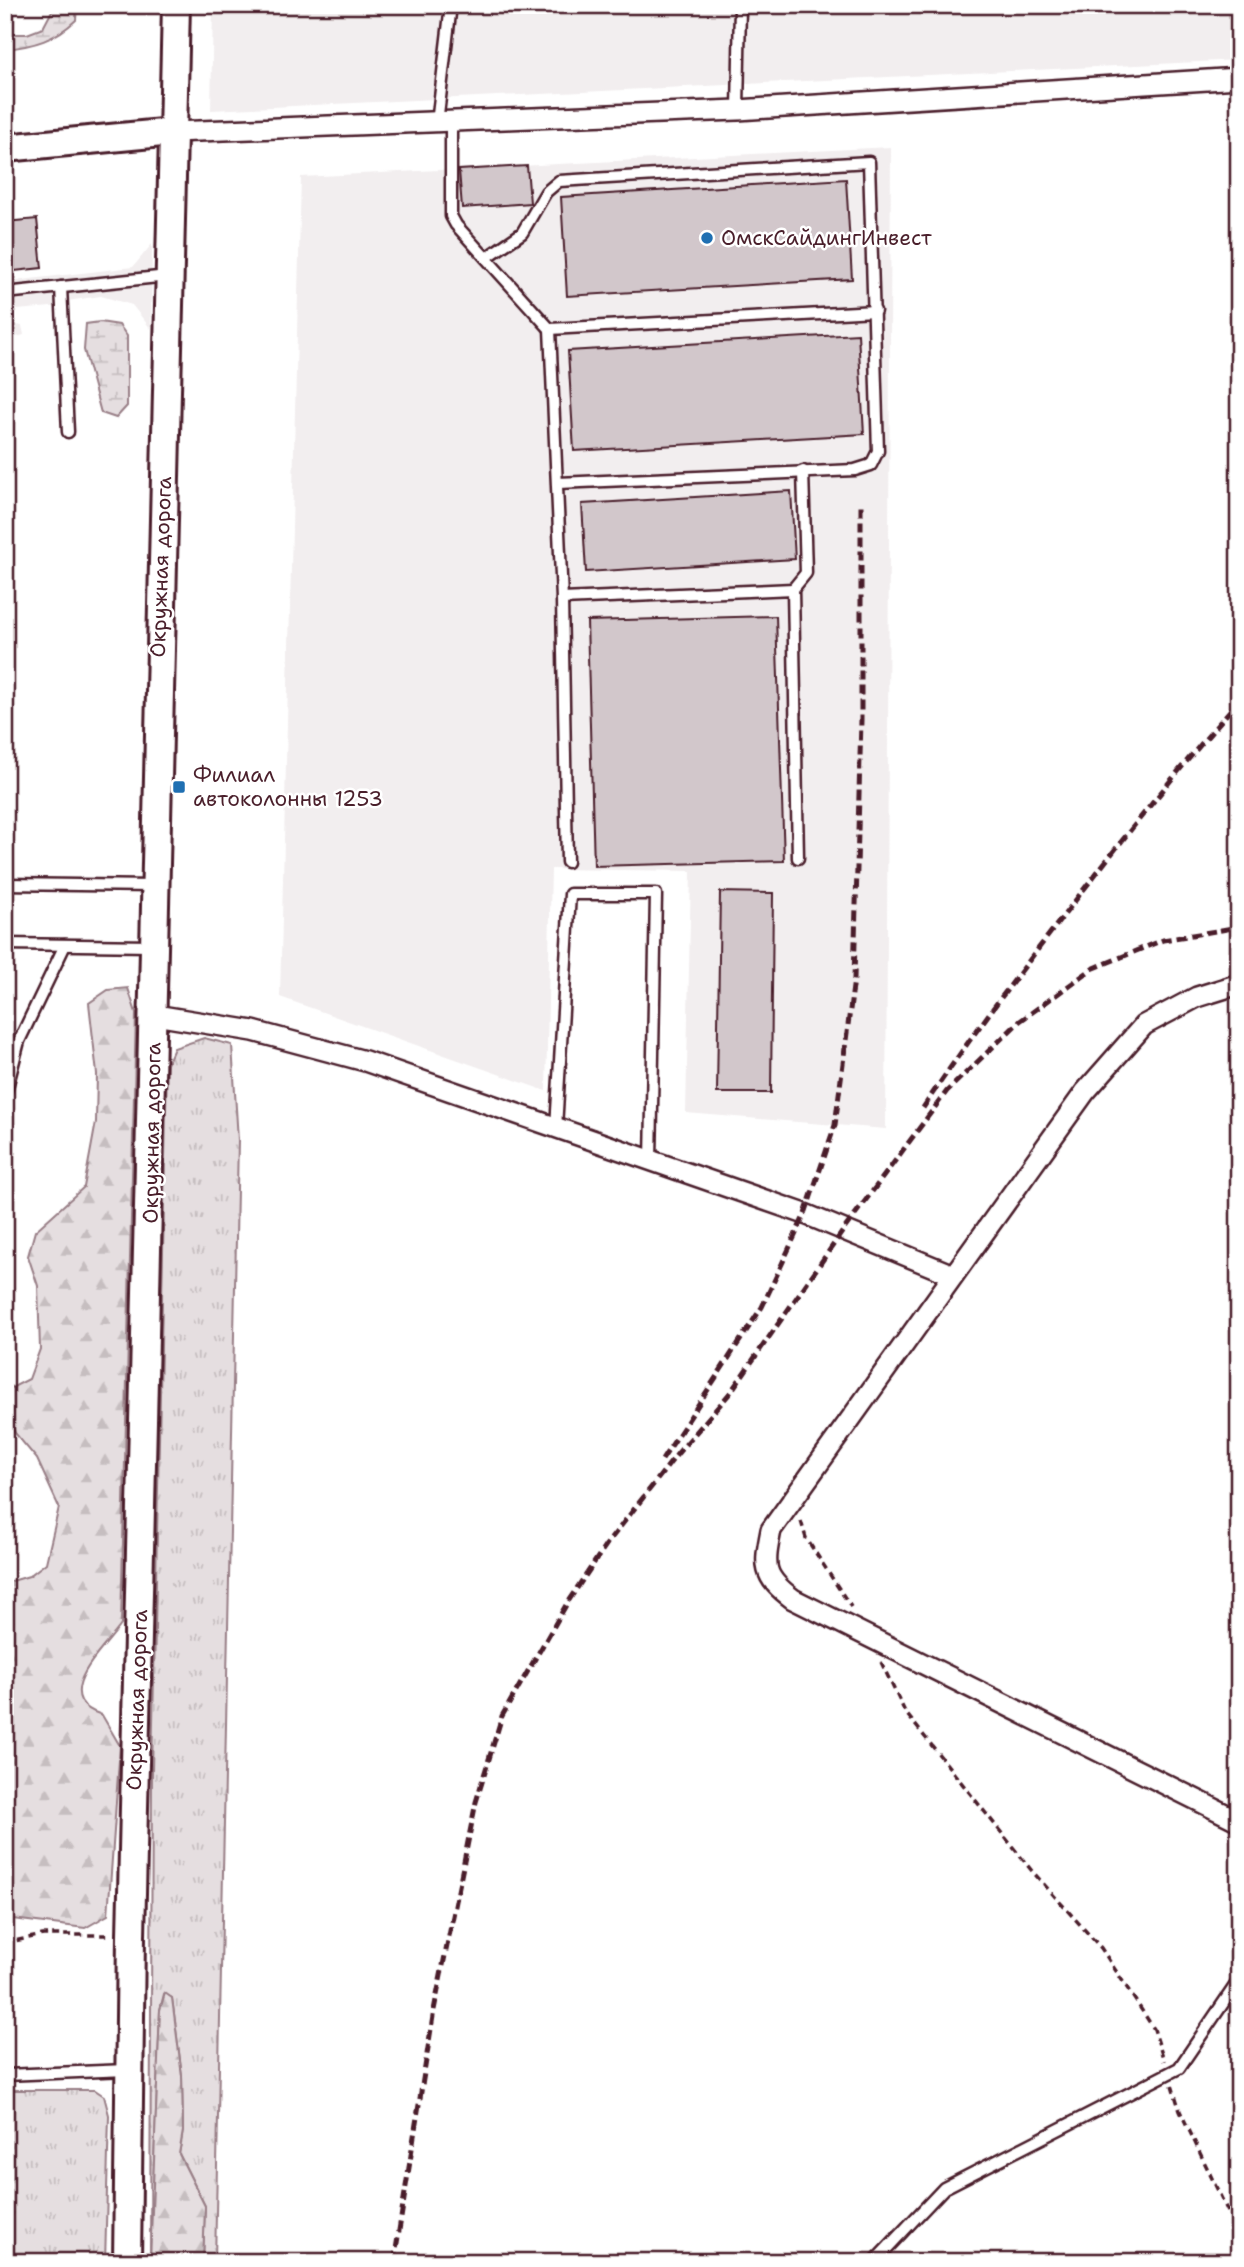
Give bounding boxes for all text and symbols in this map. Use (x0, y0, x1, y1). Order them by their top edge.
place label: ОмскСайдингИнвест (721, 224, 932, 252)
marker: ОмскСайдингИнвест (699, 230, 715, 246)
street label: Окружная дорога (144, 476, 178, 658)
place label: Филиал автоколонны 1253 (193, 761, 383, 813)
marker: Филиал автоколонны 1253 (171, 779, 187, 795)
street label: Окружная дорога (136, 1042, 168, 1224)
street label: Окружная дорога (120, 1609, 154, 1791)

